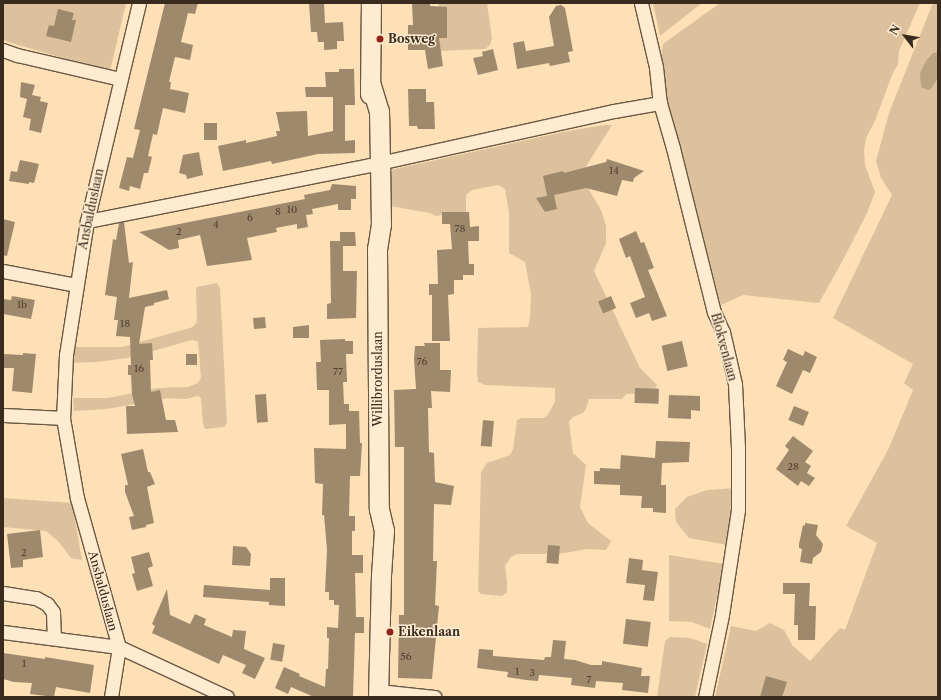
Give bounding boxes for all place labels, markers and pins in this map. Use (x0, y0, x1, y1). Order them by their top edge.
place label: Bosweg (388, 32, 435, 46)
marker: Bosweg (375, 34, 385, 44)
place label: Eikenlaan (398, 625, 460, 639)
marker: Eikenlaan (385, 627, 395, 637)

